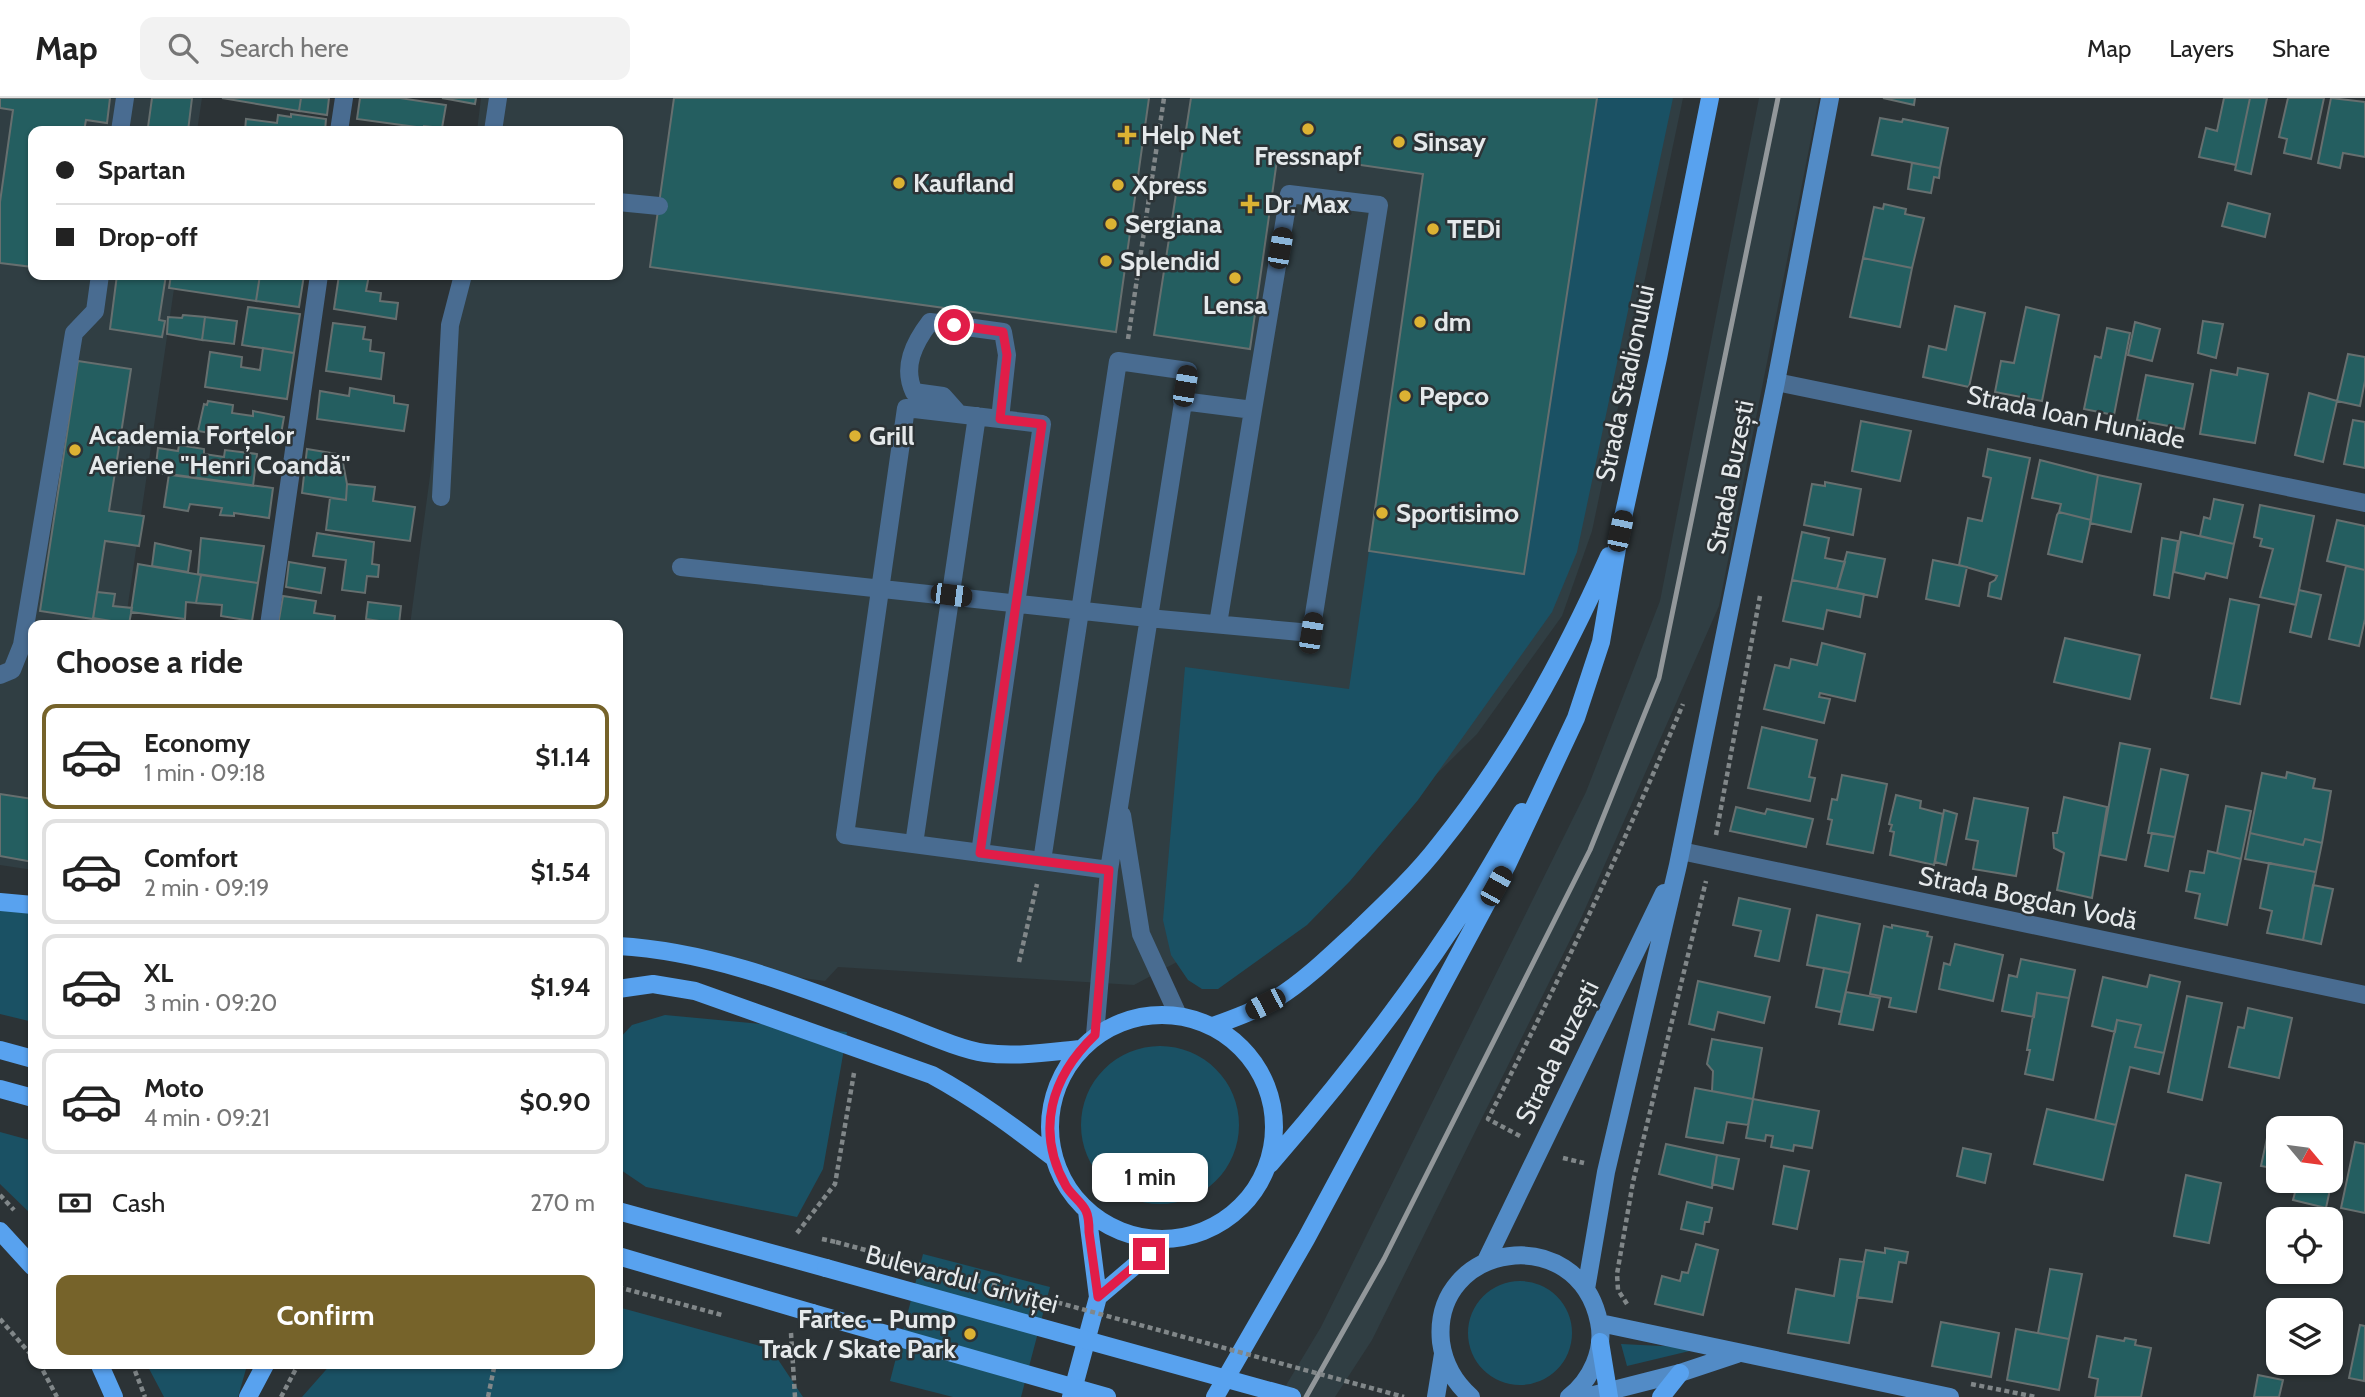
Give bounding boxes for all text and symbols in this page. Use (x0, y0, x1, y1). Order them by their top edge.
search box (140, 17, 630, 80)
text: Map (35, 28, 98, 68)
icon: search (164, 29, 202, 67)
text: Search here (220, 32, 349, 64)
text: Map (2087, 34, 2131, 63)
text: Layers (2169, 34, 2234, 63)
text: Share (2272, 34, 2330, 63)
place label: Help Net (1141, 119, 1241, 151)
marker: Fressnapf (1300, 121, 1316, 137)
place label: Sinsay (1413, 126, 1486, 158)
marker: Help Net (1119, 127, 1135, 143)
marker: Sinsay (1391, 134, 1407, 150)
place label: Fressnapf (1254, 140, 1362, 172)
text: Spartan (98, 154, 186, 186)
place label: Kaufland (913, 167, 1014, 199)
place label: Xpress (1131, 169, 1207, 201)
marker: Kaufland (891, 175, 907, 191)
marker: Xpress (1110, 177, 1126, 193)
place label: Dr. Max (1264, 188, 1349, 220)
marker: Dr. Max (1242, 196, 1258, 212)
place label: Sergiana (1125, 208, 1222, 240)
place label: TEDi (1447, 213, 1501, 245)
marker: Sergiana (1103, 216, 1119, 232)
text: Drop-off (98, 221, 198, 253)
marker: TEDi (1425, 221, 1441, 237)
car (1267, 225, 1294, 271)
place label: Splendid (1120, 245, 1220, 277)
marker: Splendid (1098, 253, 1114, 269)
marker: Lensa (1227, 270, 1243, 286)
street label: Strada Stadionului (1589, 282, 1661, 484)
place label: Lensa (1203, 289, 1267, 321)
place label: dm (1434, 306, 1471, 338)
route start (938, 309, 970, 341)
marker: dm (1412, 314, 1428, 330)
car (1172, 363, 1199, 409)
street label: Strada Ioan Huniade (1964, 378, 2188, 456)
place label: Pepco (1419, 380, 1489, 412)
marker: Pepco (1397, 388, 1413, 404)
street label: Strada Buzești (1699, 397, 1762, 557)
place label: Academia Forțelor Aeriene "Henri Coandă" (89, 419, 351, 481)
place label: Grill (869, 420, 915, 452)
marker: Grill (847, 428, 863, 444)
marker: Academia Forțelor Aeriene "Henri Coandă" (67, 442, 83, 458)
place label: Sportisimo (1396, 497, 1519, 529)
marker: Sportisimo (1374, 505, 1390, 521)
car (1606, 508, 1635, 554)
car (929, 582, 974, 608)
car (1298, 611, 1325, 655)
text: Choose a ride (56, 642, 243, 681)
icon: car (60, 725, 123, 788)
text: Economy (144, 727, 250, 759)
text: $1.14 (535, 741, 591, 773)
text: 1 min · 09:18 (144, 759, 266, 787)
icon: car (60, 840, 123, 903)
text: Comfort (144, 842, 238, 874)
text: $1.54 (530, 856, 591, 888)
street label: Strada Bogdan Vodă (1916, 859, 2141, 937)
car (1477, 863, 1516, 909)
text: 2 min · 09:19 (144, 874, 269, 902)
icon: car (60, 955, 123, 1018)
text: XL (144, 957, 173, 989)
text: $1.94 (530, 971, 591, 1003)
street label: Strada Buzești (1508, 975, 1607, 1130)
car (1242, 985, 1289, 1023)
text: 3 min · 09:20 (144, 989, 277, 1017)
icon: car (60, 1070, 123, 1133)
text: Moto (144, 1072, 204, 1104)
text: $0.90 (519, 1086, 591, 1118)
text: 4 min · 09:21 (144, 1104, 270, 1132)
north arrow (2266, 1116, 2343, 1194)
map controls (2266, 1116, 2343, 1375)
callout: 1 min (1091, 1152, 1207, 1202)
text: 1 min (1124, 1163, 1176, 1191)
icon: cash (56, 1184, 94, 1222)
text: Cash (112, 1187, 165, 1219)
text: 270 m (530, 1189, 595, 1217)
button: locate (2266, 1207, 2343, 1284)
street label: Bulevardul Griviței (862, 1238, 1062, 1321)
route end (1133, 1238, 1165, 1270)
button: Confirm (56, 1275, 595, 1355)
button: layers (2266, 1298, 2343, 1375)
place label: Fartec - Pump Track / Skate Park (759, 1303, 956, 1365)
marker: Fartec - Pump Track / Skate Park (962, 1326, 978, 1342)

